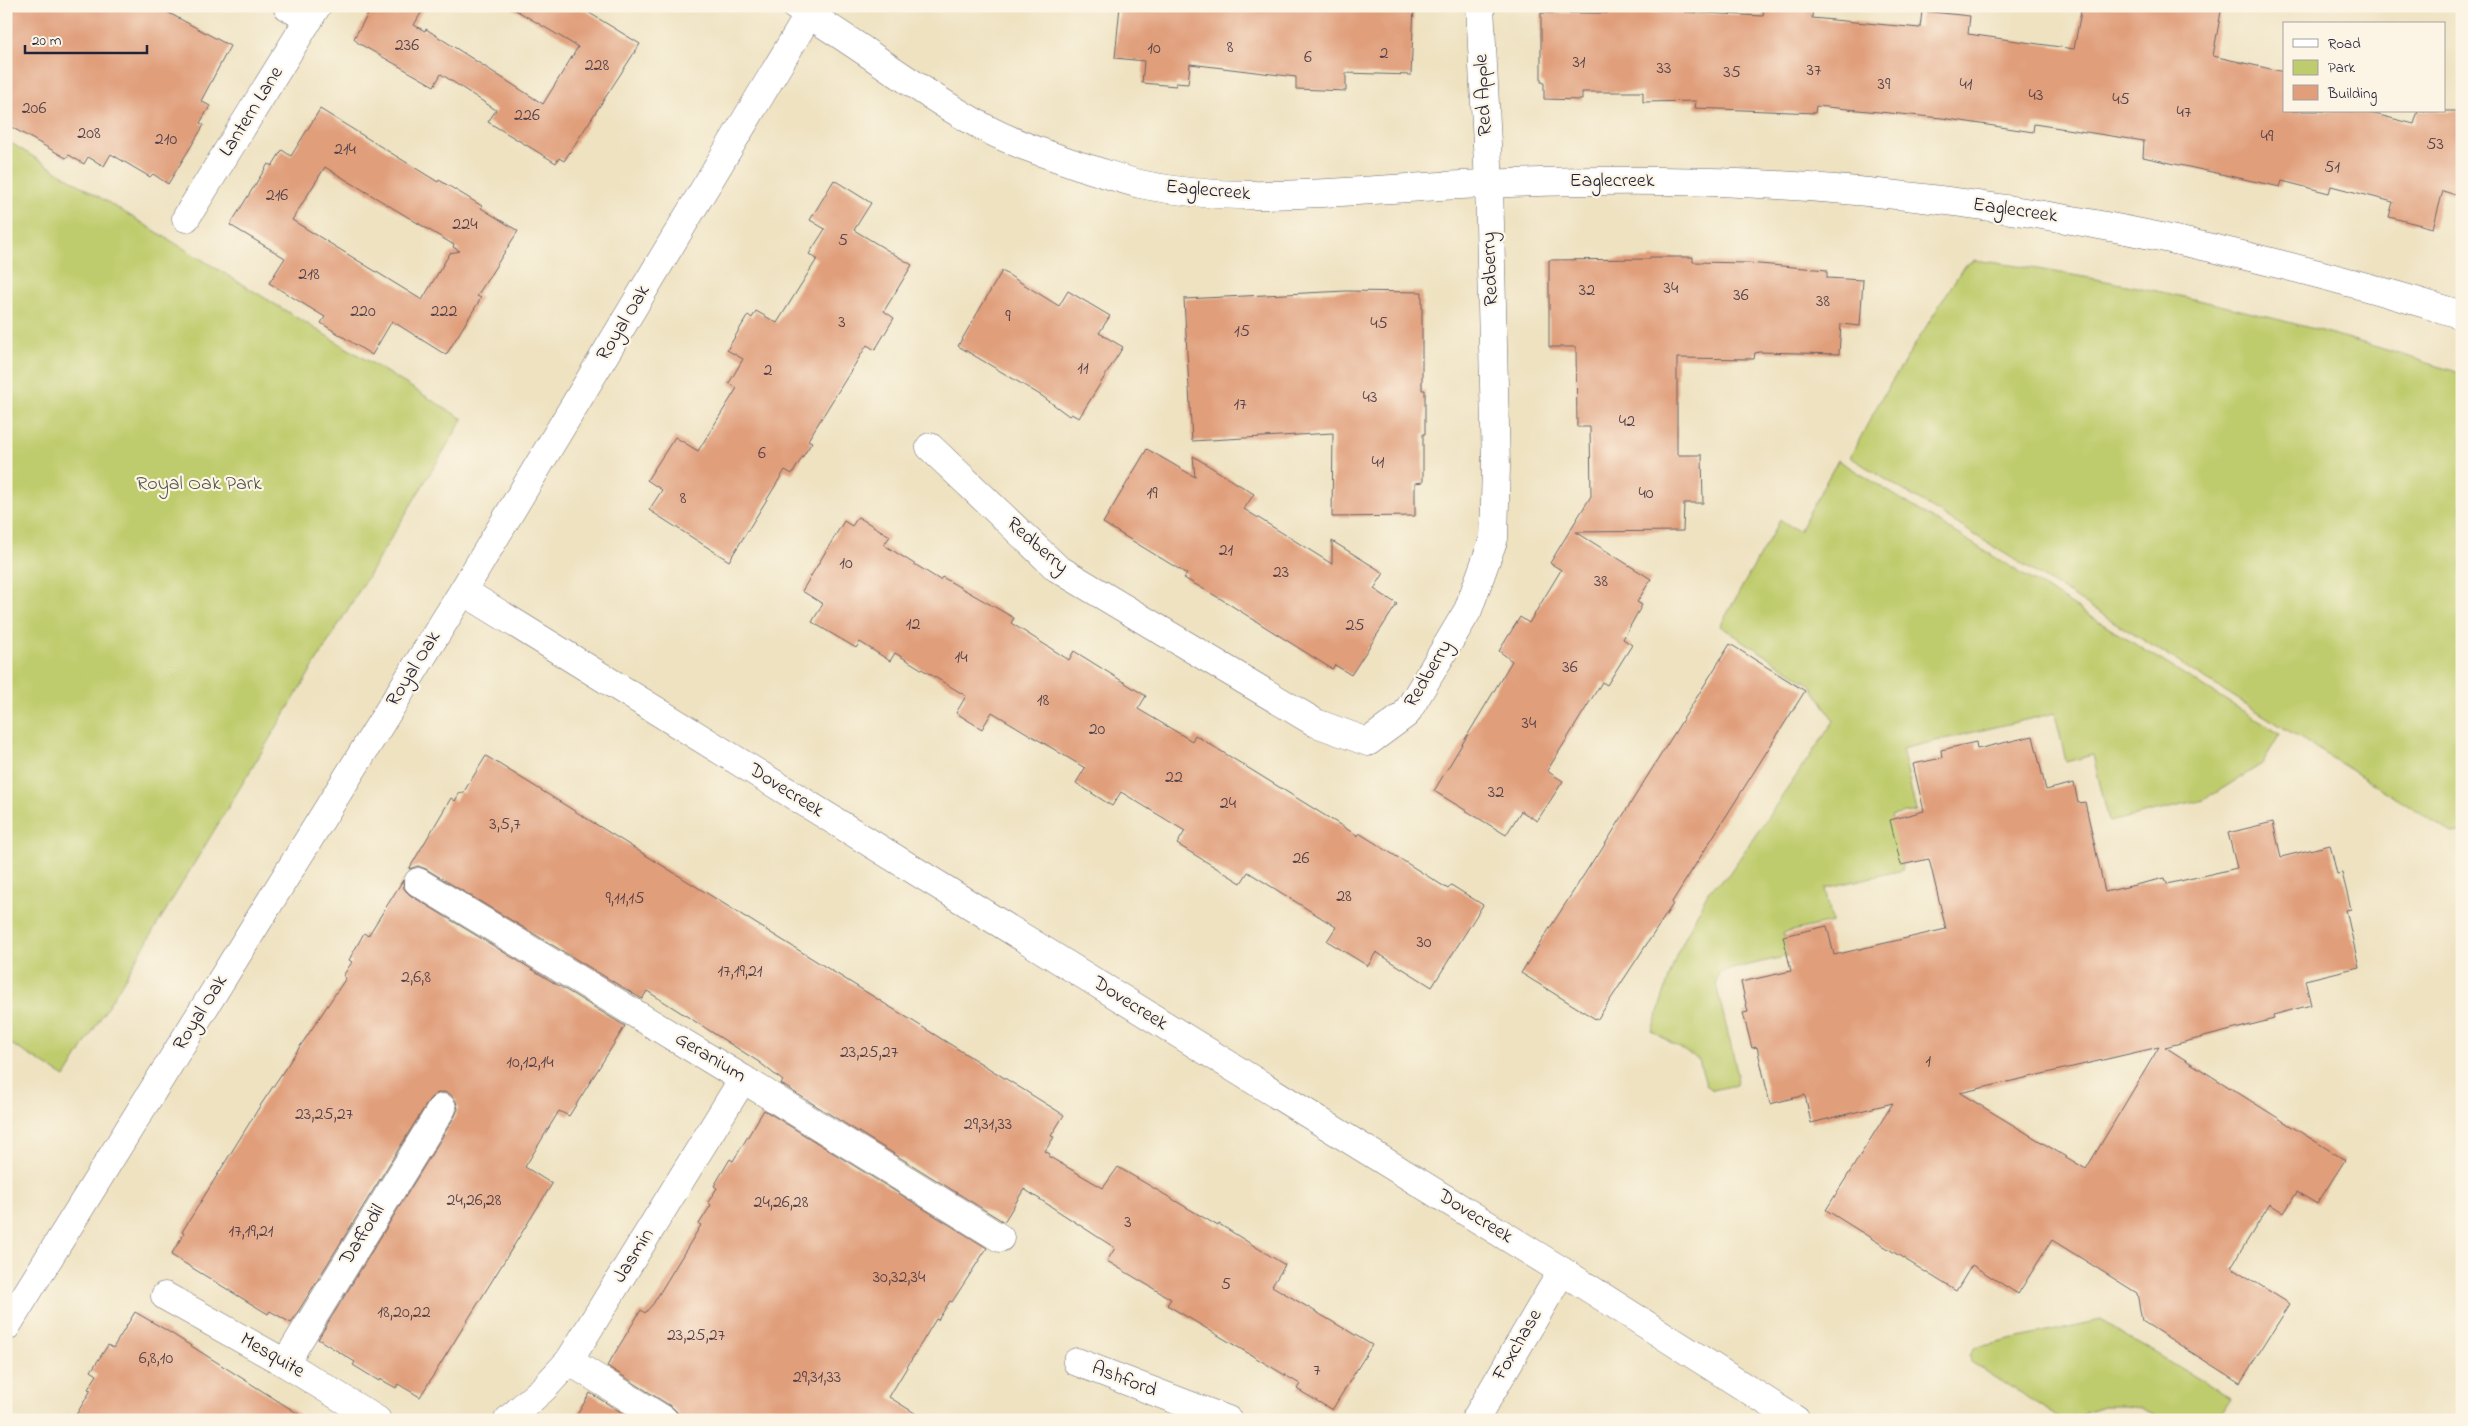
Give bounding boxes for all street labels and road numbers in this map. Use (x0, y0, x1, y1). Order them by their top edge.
street label: Red Apple (1467, 53, 1501, 137)
street label: Lantern Lane (213, 61, 291, 163)
street label: Eaglecreek (1569, 167, 1655, 197)
street label: Eaglecreek (1164, 173, 1252, 210)
street label: Eaglecreek (1971, 191, 2059, 232)
street label: Redberry (1475, 231, 1507, 307)
street label: Royal Oak (590, 279, 658, 367)
street label: Redberry (999, 511, 1075, 581)
street label: Royal Oak (379, 625, 449, 712)
street label: Redberry (1397, 635, 1461, 713)
street label: Dovecreek (742, 756, 830, 826)
street label: Royal Oak (166, 969, 236, 1056)
street label: Dovecreek (1086, 969, 1174, 1039)
street label: Geranium (669, 1025, 751, 1091)
street label: Dovecreek (1431, 1182, 1519, 1252)
street label: Daffodil (332, 1199, 393, 1272)
street label: Jasmin (606, 1223, 662, 1289)
street label: Foxchase (1485, 1304, 1550, 1387)
street label: Mesquite (234, 1326, 310, 1386)
street label: Ashford (1087, 1354, 1161, 1406)

